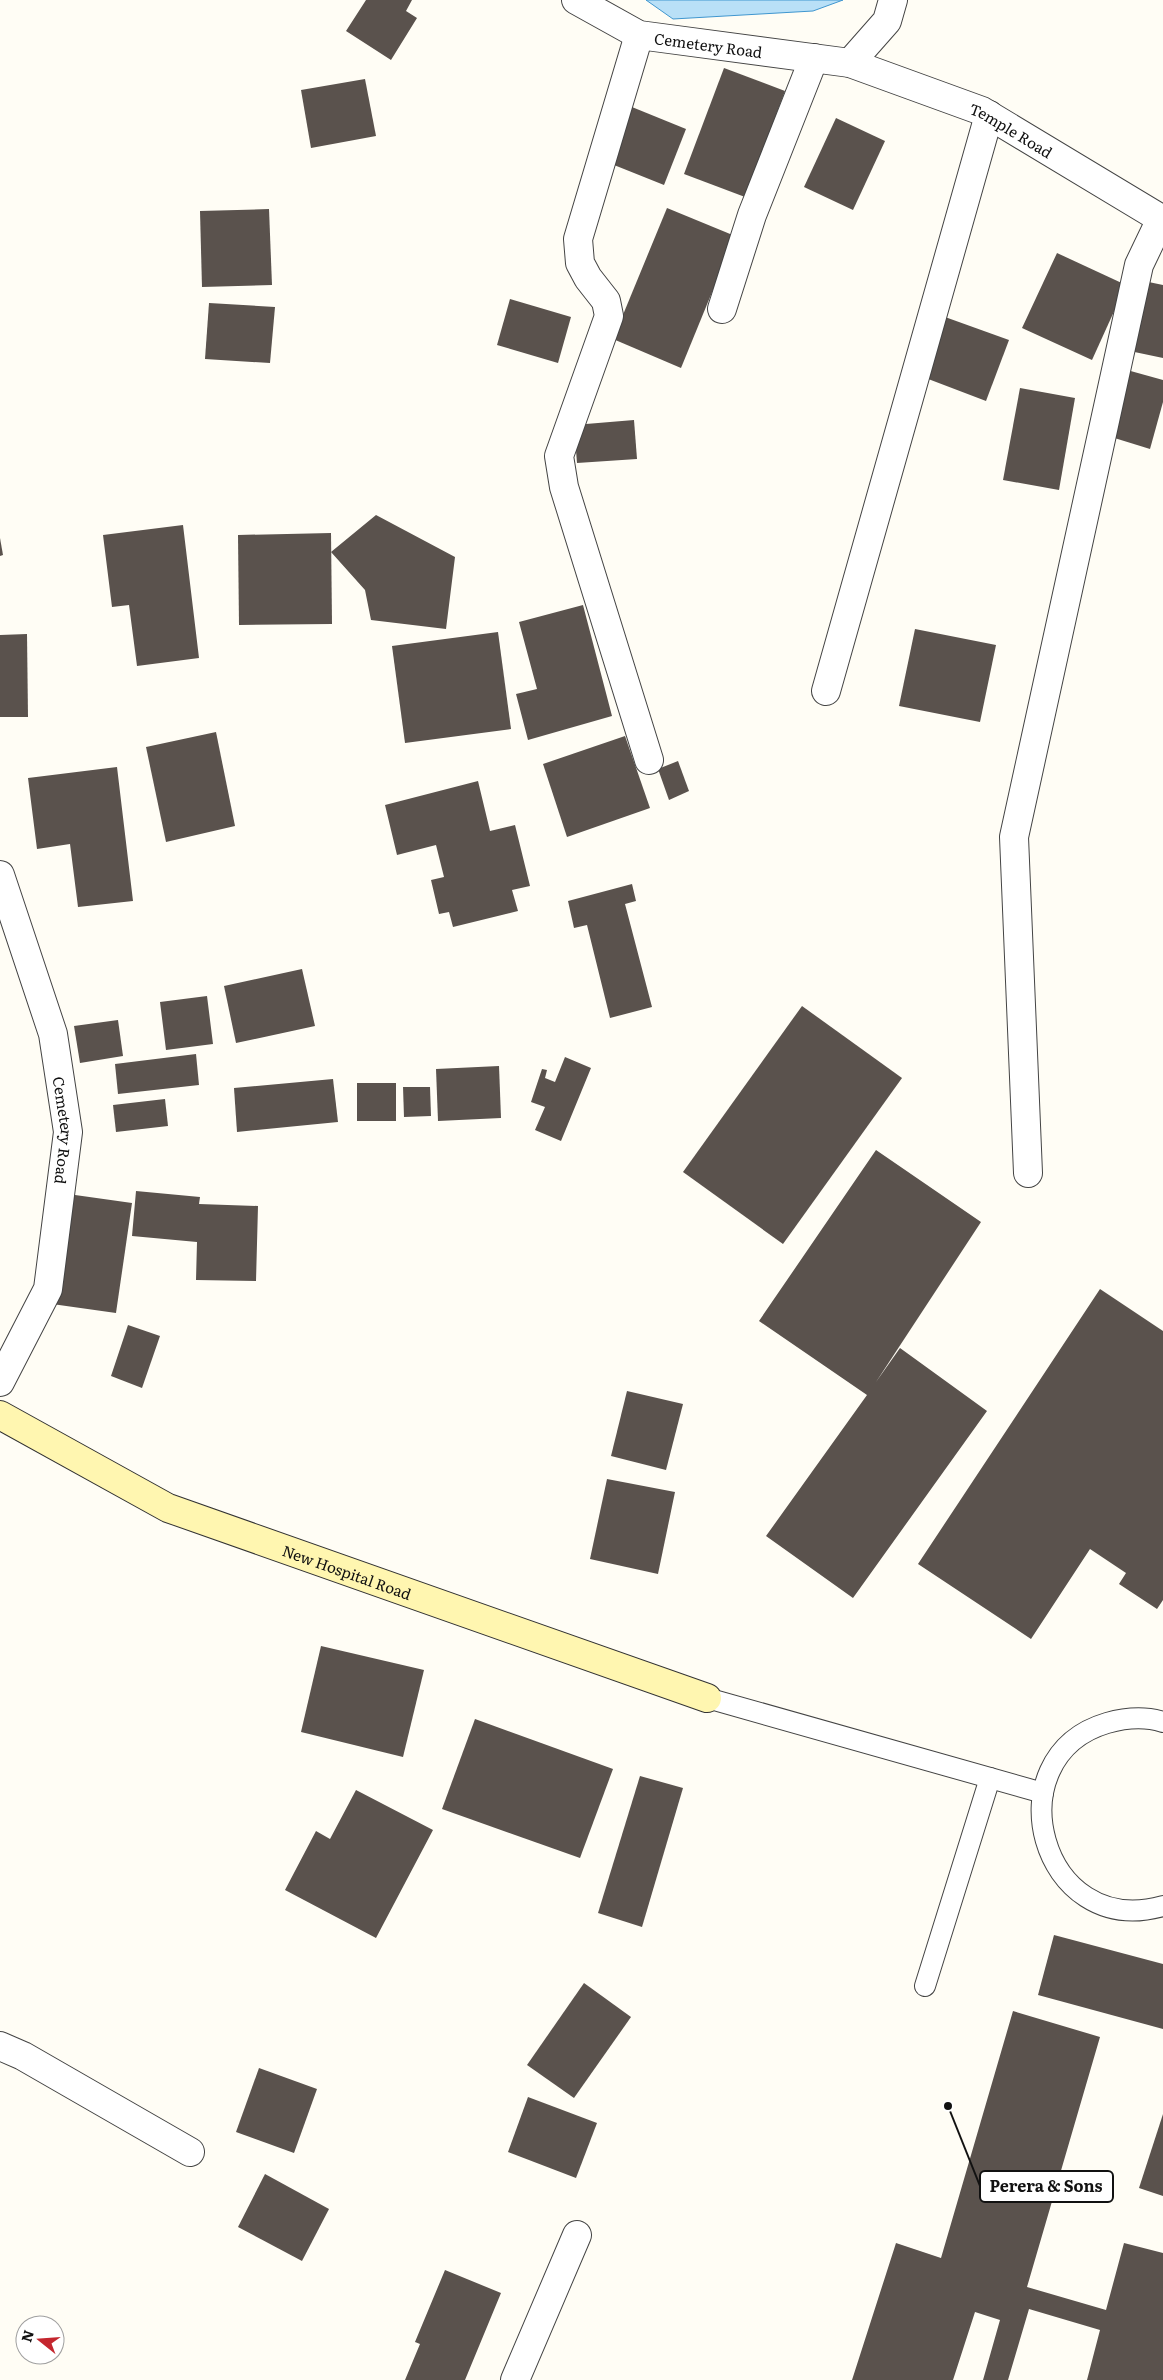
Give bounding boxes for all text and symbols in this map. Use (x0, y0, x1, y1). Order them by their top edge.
street label: Cemetery Road (653, 26, 764, 63)
street label: Temple Road (967, 96, 1058, 163)
street label: Cemetery Road (48, 1075, 80, 1186)
street label: New Hospital Road (279, 1538, 415, 1605)
callout: Perera & Sons (980, 2171, 1113, 2202)
text: Perera & Sons (990, 2173, 1102, 2197)
north arrow (15, 2315, 65, 2365)
text: N (15, 2327, 38, 2344)

